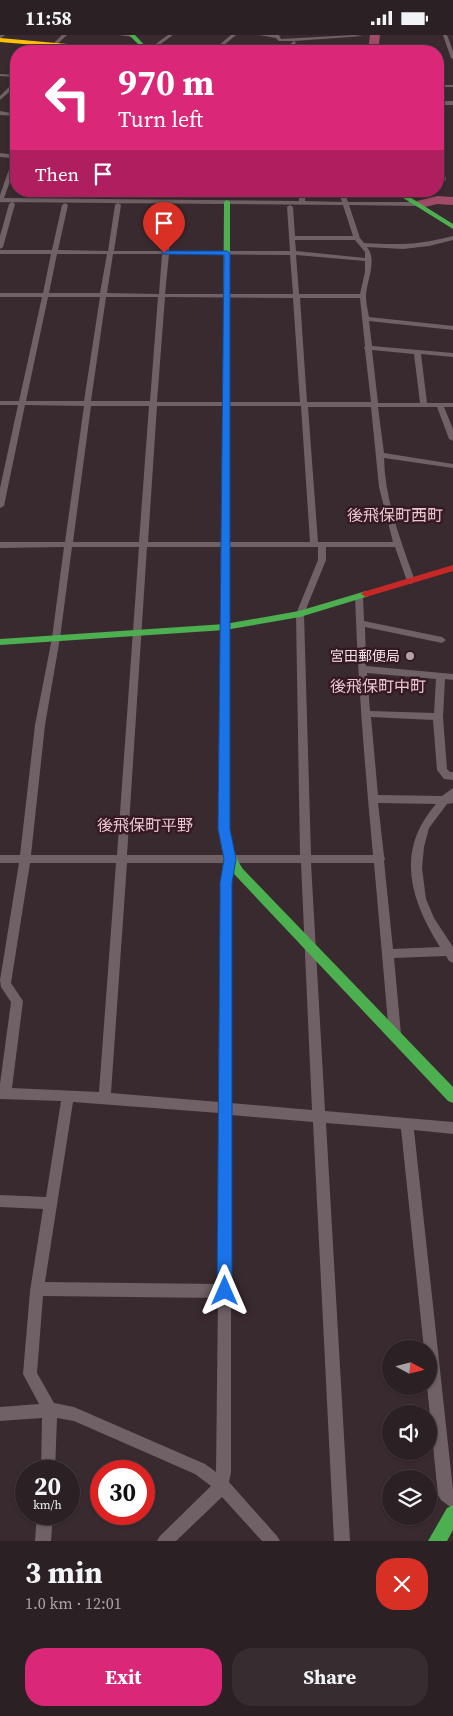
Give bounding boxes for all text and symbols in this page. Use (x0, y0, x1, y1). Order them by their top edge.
text: 11:58 (25, 5, 72, 31)
text: 970 m (118, 59, 214, 107)
icon: left (35, 65, 100, 130)
text: Turn left (118, 104, 203, 134)
icon: arrive (89, 160, 117, 188)
text: Then (35, 161, 79, 187)
pin (143, 202, 185, 253)
icon: arrive (150, 209, 178, 237)
district label: 後飛保町西町 (347, 504, 443, 526)
place label: 宮田郵便局 (330, 646, 400, 666)
marker: 宮田郵便局 (404, 650, 416, 662)
district label: 後飛保町中町 (330, 675, 426, 697)
district label: 後飛保町平野 (97, 814, 193, 836)
position arrow (198, 1264, 250, 1316)
north arrow (382, 1340, 438, 1395)
map controls (382, 1340, 437, 1525)
button: sound (382, 1405, 437, 1460)
speed limit sign: 30 (90, 1460, 155, 1525)
text: 20 (34, 1469, 61, 1503)
button: layers (382, 1470, 437, 1525)
text: km/h (33, 1497, 62, 1513)
text: 3 min (25, 1552, 103, 1593)
button: close (376, 1558, 428, 1610)
text: 1.0 km · 12:01 (25, 1592, 122, 1614)
button: Exit (25, 1648, 222, 1706)
button: Share (232, 1648, 428, 1706)

